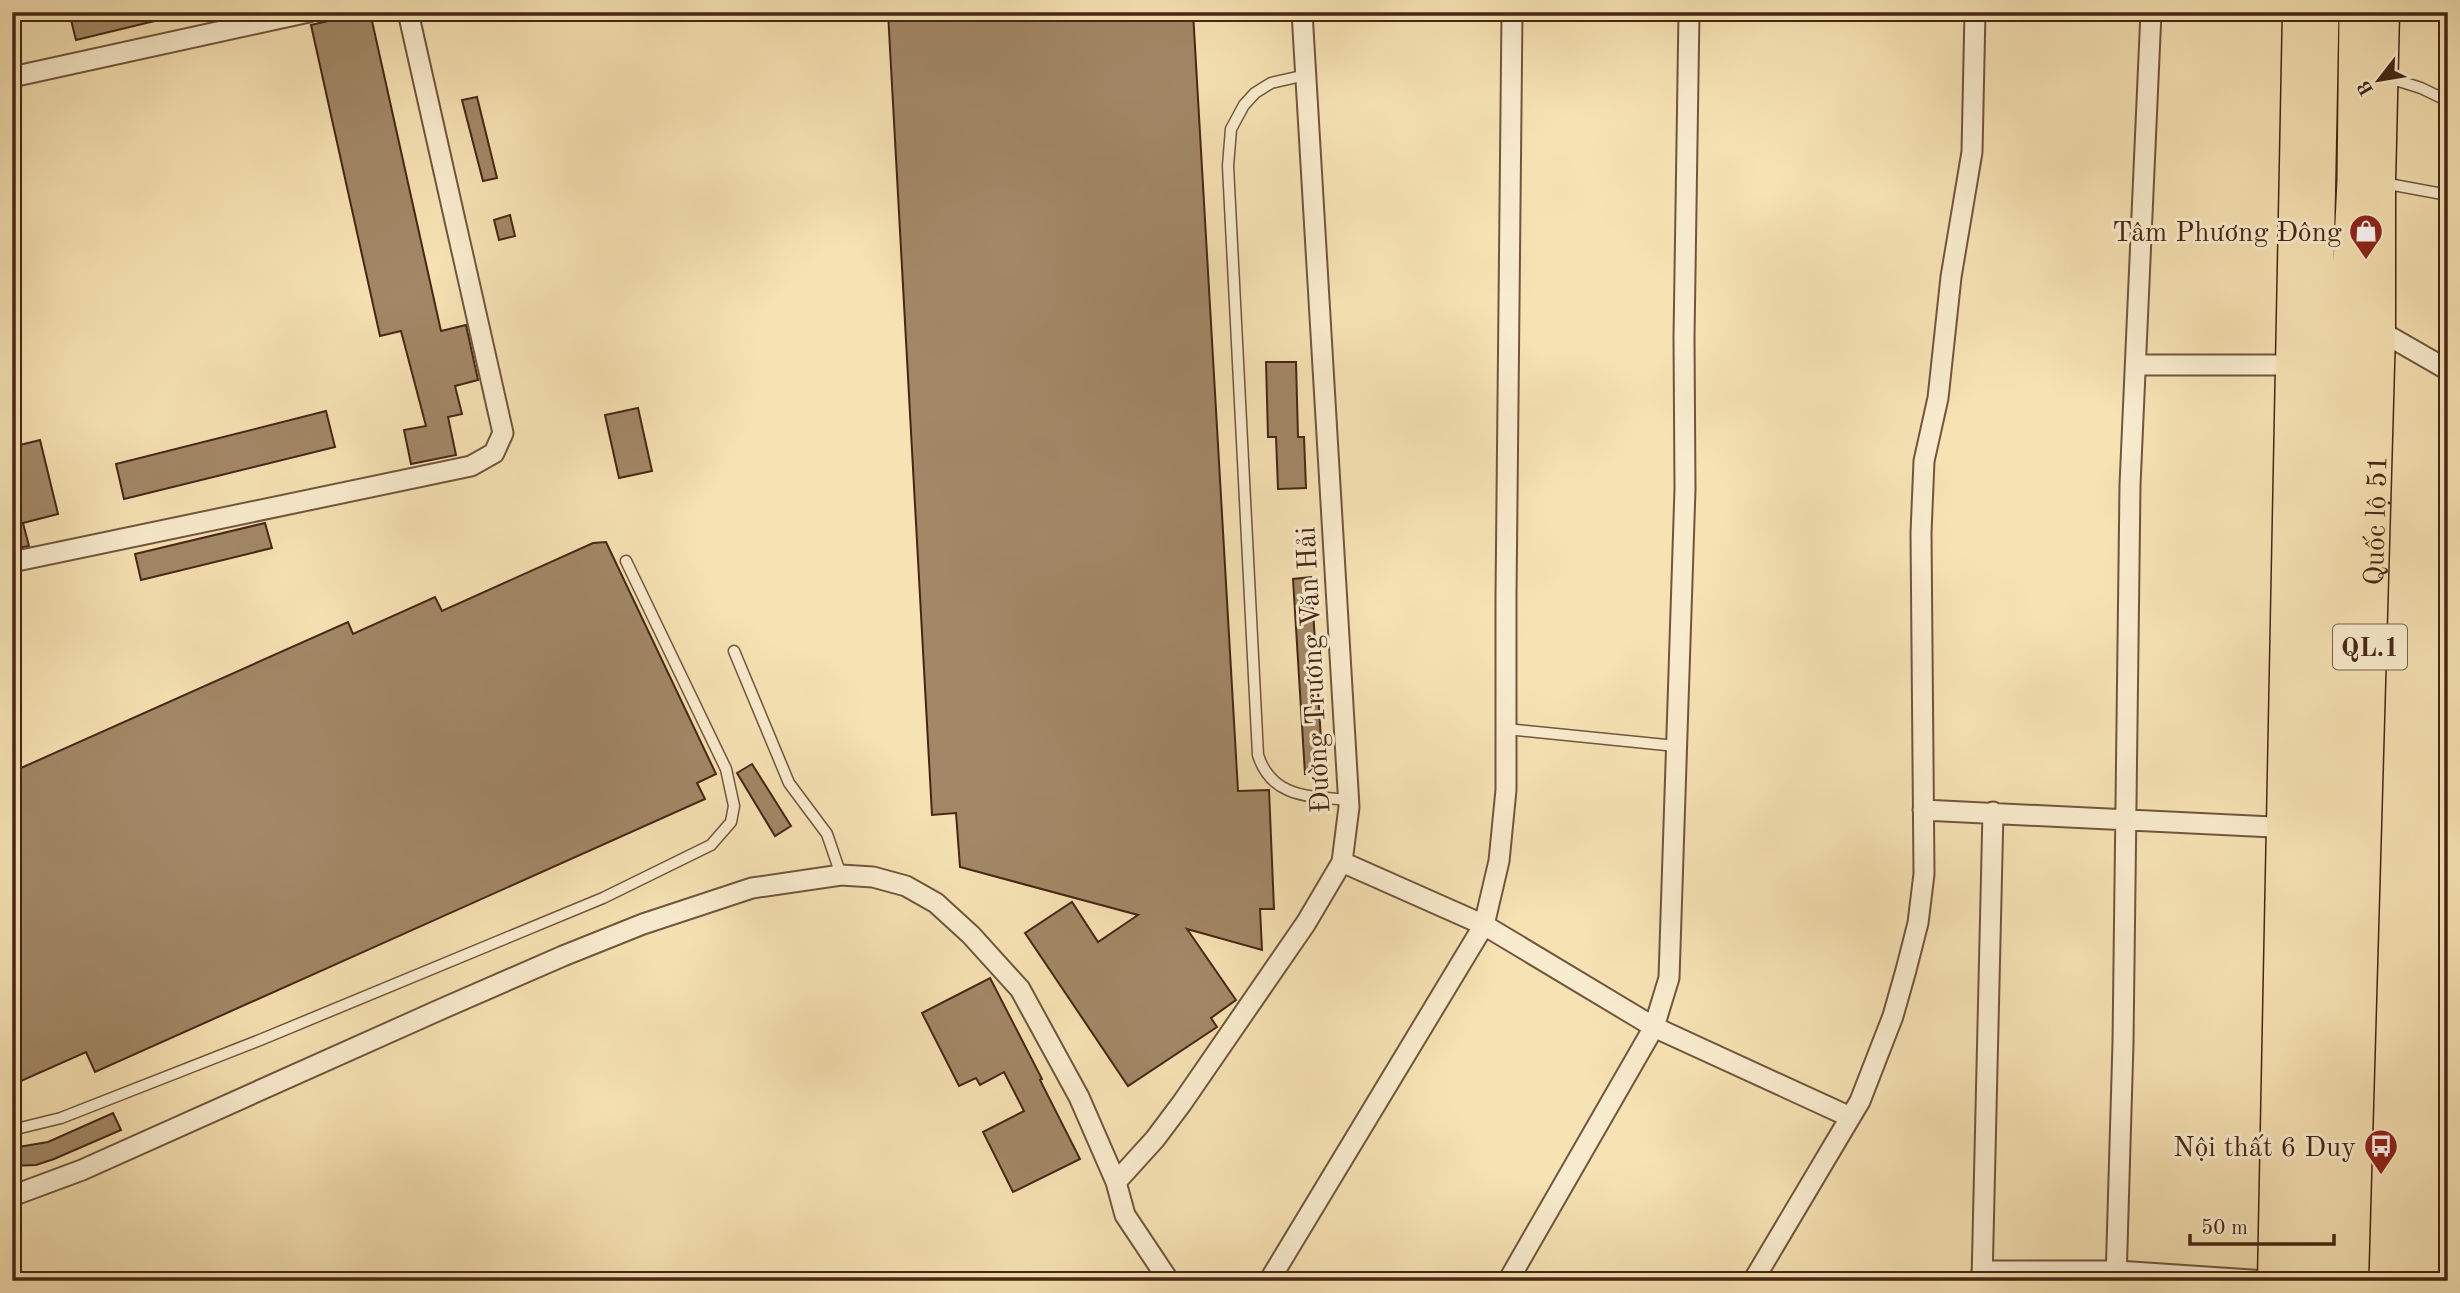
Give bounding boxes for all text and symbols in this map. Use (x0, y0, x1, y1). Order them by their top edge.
north arrow (2344, 46, 2414, 116)
text: B (2355, 77, 2378, 98)
shop icon: Tâm Phương Đông (2347, 212, 2385, 261)
place label: Tâm Phương Đông (2112, 220, 2342, 248)
street label: Quốc lộ 51 (2362, 455, 2393, 586)
street label: Đường Trương Văn Hải (1294, 526, 1336, 814)
road number: QL.1 (2333, 624, 2407, 670)
bus stop icon: Nội thất 6 Duy (2362, 1127, 2400, 1176)
place label: Nội thất 6 Duy (2173, 1134, 2356, 1163)
scale bar (2190, 1202, 2334, 1246)
text: 50 m (2201, 1218, 2248, 1239)

